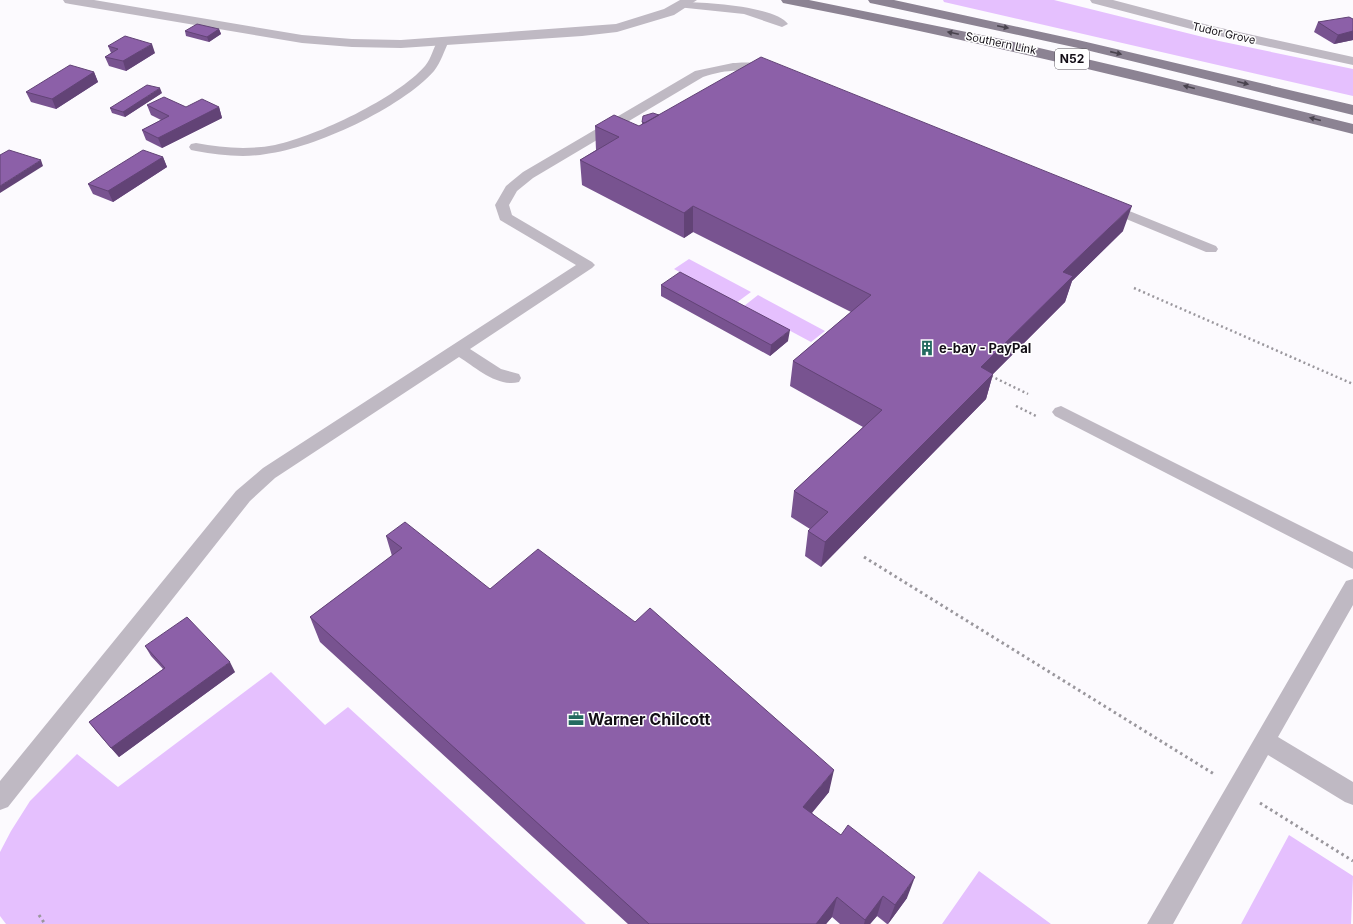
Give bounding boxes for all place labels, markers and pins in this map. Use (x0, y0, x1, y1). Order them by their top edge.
building icon: e-bay - PayPal (918, 339, 936, 357)
place label: e-bay - PayPal (939, 340, 1031, 356)
place label: Warner Chilcott (588, 709, 710, 729)
office icon: Warner Chilcott (567, 710, 585, 728)

